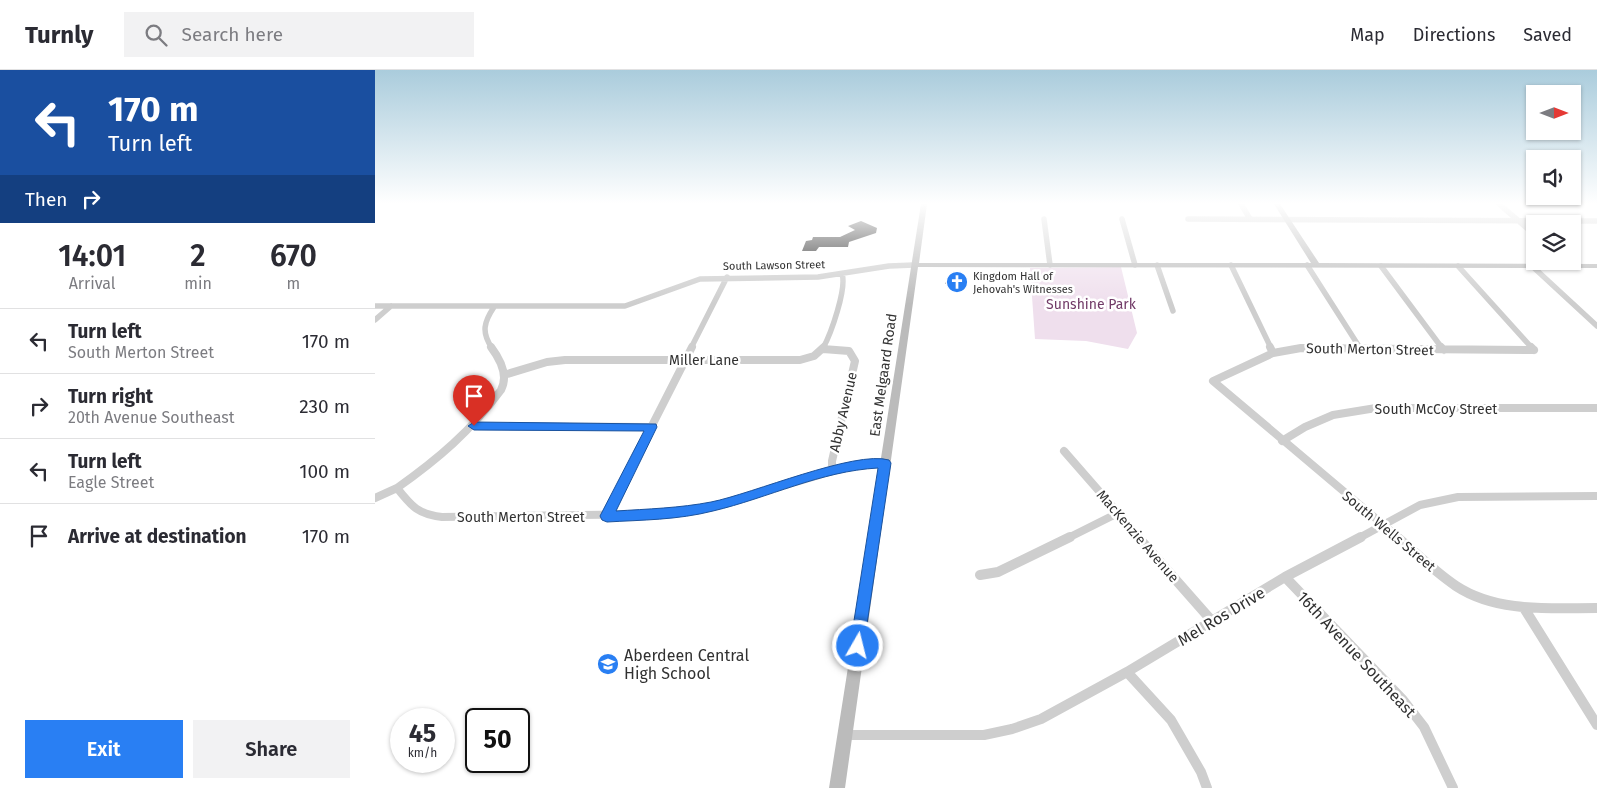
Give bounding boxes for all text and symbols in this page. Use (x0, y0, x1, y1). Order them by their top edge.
search box (124, 12, 474, 57)
text: Turnly (25, 21, 94, 49)
icon: search (142, 21, 170, 49)
text: Search here (182, 23, 283, 46)
text: Map (1350, 24, 1385, 46)
text: Directions (1413, 24, 1495, 46)
text: Saved (1523, 24, 1572, 46)
north arrow (1526, 85, 1581, 140)
map controls (1526, 85, 1581, 270)
text: 170 m (108, 88, 199, 130)
icon: left (25, 90, 90, 155)
text: Turn left (108, 130, 192, 157)
button: sound (1526, 150, 1581, 205)
icon: right (77, 185, 105, 213)
text: Then (25, 188, 67, 211)
button: layers (1526, 215, 1581, 270)
text: 14:01 (58, 238, 126, 274)
text: 2 (190, 238, 206, 274)
text: 670 (270, 238, 317, 274)
street label: South Lawson Street (723, 258, 825, 273)
church icon: Kingdom Hall of Jehovah's Witnesses (945, 270, 969, 294)
place label: Kingdom Hall of Jehovah's Witnesses (973, 270, 1073, 296)
text: Arrival (69, 274, 116, 293)
text: min (184, 274, 212, 293)
text: m (287, 274, 300, 293)
park label: Sunshine Park (1046, 296, 1137, 313)
street label: East Melgaard Road (866, 312, 901, 438)
text: Turn left (68, 320, 142, 343)
icon: left (25, 327, 53, 355)
text: 170 m (302, 330, 350, 353)
street label: South Merton Street (1306, 340, 1435, 359)
text: South Merton Street (68, 343, 214, 362)
street label: Miller Lane (669, 352, 739, 369)
street label: Abby Avenue (826, 370, 861, 454)
pin (453, 375, 495, 426)
icon: arrive (460, 382, 488, 410)
text: Turn right (68, 385, 153, 408)
icon: right (25, 392, 53, 420)
text: 230 m (299, 395, 350, 418)
street label: South McCoy Street (1375, 401, 1498, 418)
text: 20th Avenue Southeast (68, 408, 234, 427)
text: Turn left (68, 450, 142, 473)
icon: left (25, 457, 53, 485)
text: 100 m (299, 460, 350, 483)
text: Eagle Street (68, 473, 154, 492)
street label: MacKenzie Avenue (1093, 487, 1182, 586)
street label: South Wells Street (1339, 487, 1439, 576)
street label: South Merton Street (457, 509, 586, 526)
icon: arrive (25, 522, 53, 550)
text: Arrive at destination (68, 525, 247, 548)
text: 170 m (302, 525, 350, 548)
street label: Mel Ros Drive (1174, 583, 1268, 650)
street label: 16th Avenue Southeast (1293, 587, 1420, 721)
position arrow (831, 619, 883, 671)
place label: Aberdeen Central High School (624, 646, 749, 683)
school or university icon: Aberdeen Central High School (596, 652, 620, 676)
speed limit sign: 50 (465, 708, 530, 773)
text: 45 (409, 719, 436, 749)
button: Exit (25, 720, 183, 778)
button: Share (193, 720, 350, 778)
text: km/h (408, 746, 437, 760)

